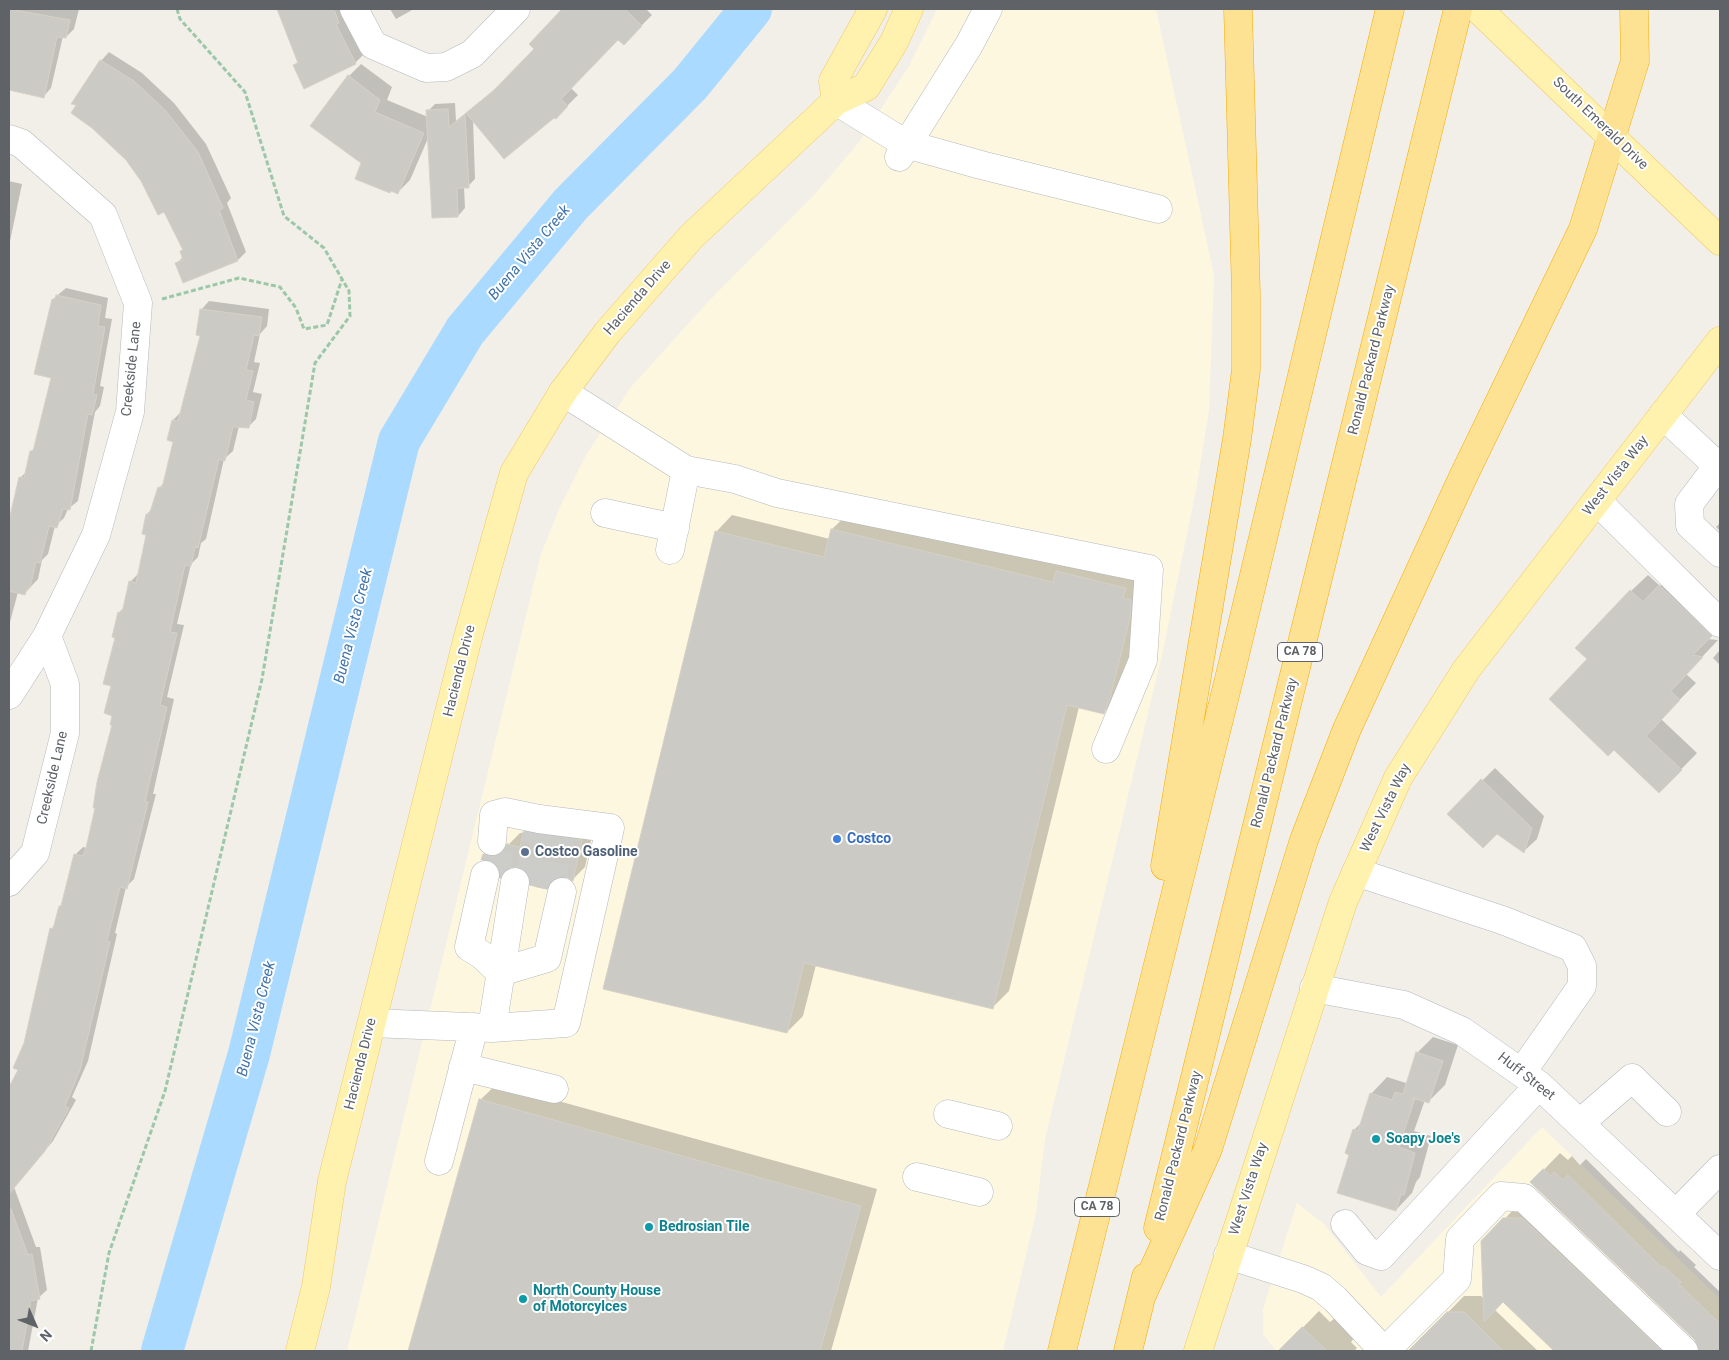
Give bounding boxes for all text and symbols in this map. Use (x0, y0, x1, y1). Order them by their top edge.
street label: South Emerald Drive (1549, 74, 1651, 174)
water label: Buena Vista Creek (485, 202, 575, 304)
street label: Hacienda Drive (601, 257, 675, 339)
street label: Ronald Packard Parkway (1345, 283, 1399, 437)
street label: Creekside Lane (119, 321, 145, 417)
street label: West Vista Way (1580, 433, 1652, 519)
water label: Buena Vista Creek (331, 566, 377, 686)
street label: Hacienda Drive (440, 623, 480, 719)
road number: CA 78 (1278, 642, 1322, 662)
street label: Ronald Packard Parkway (1248, 676, 1302, 830)
street label: Creekside Lane (34, 730, 72, 826)
street label: West Vista Way (1357, 761, 1415, 855)
place label: Costco (847, 831, 891, 847)
marker: Costco (831, 833, 843, 845)
place label: Costco Gasoline (535, 844, 638, 860)
marker: Costco Gasoline (519, 846, 531, 858)
water label: Buena Vista Creek (234, 959, 280, 1079)
street label: Hacienda Drive (341, 1016, 381, 1112)
street label: Huff Street (1494, 1049, 1558, 1105)
street label: Ronald Packard Parkway (1152, 1069, 1206, 1223)
place label: Soapy Joe's (1386, 1131, 1460, 1147)
marker: Soapy Joe's (1370, 1133, 1382, 1145)
street label: West Vista Way (1226, 1141, 1272, 1237)
road number: CA 78 (1074, 1198, 1120, 1216)
place label: Bedrosian Tile (659, 1219, 750, 1235)
marker: Bedrosian Tile (643, 1221, 655, 1233)
place label: North County House of Motorcylces (533, 1283, 661, 1315)
marker: North County House of Motorcylces (517, 1293, 529, 1305)
north arrow (10, 1300, 60, 1350)
text: N (37, 1326, 55, 1345)

